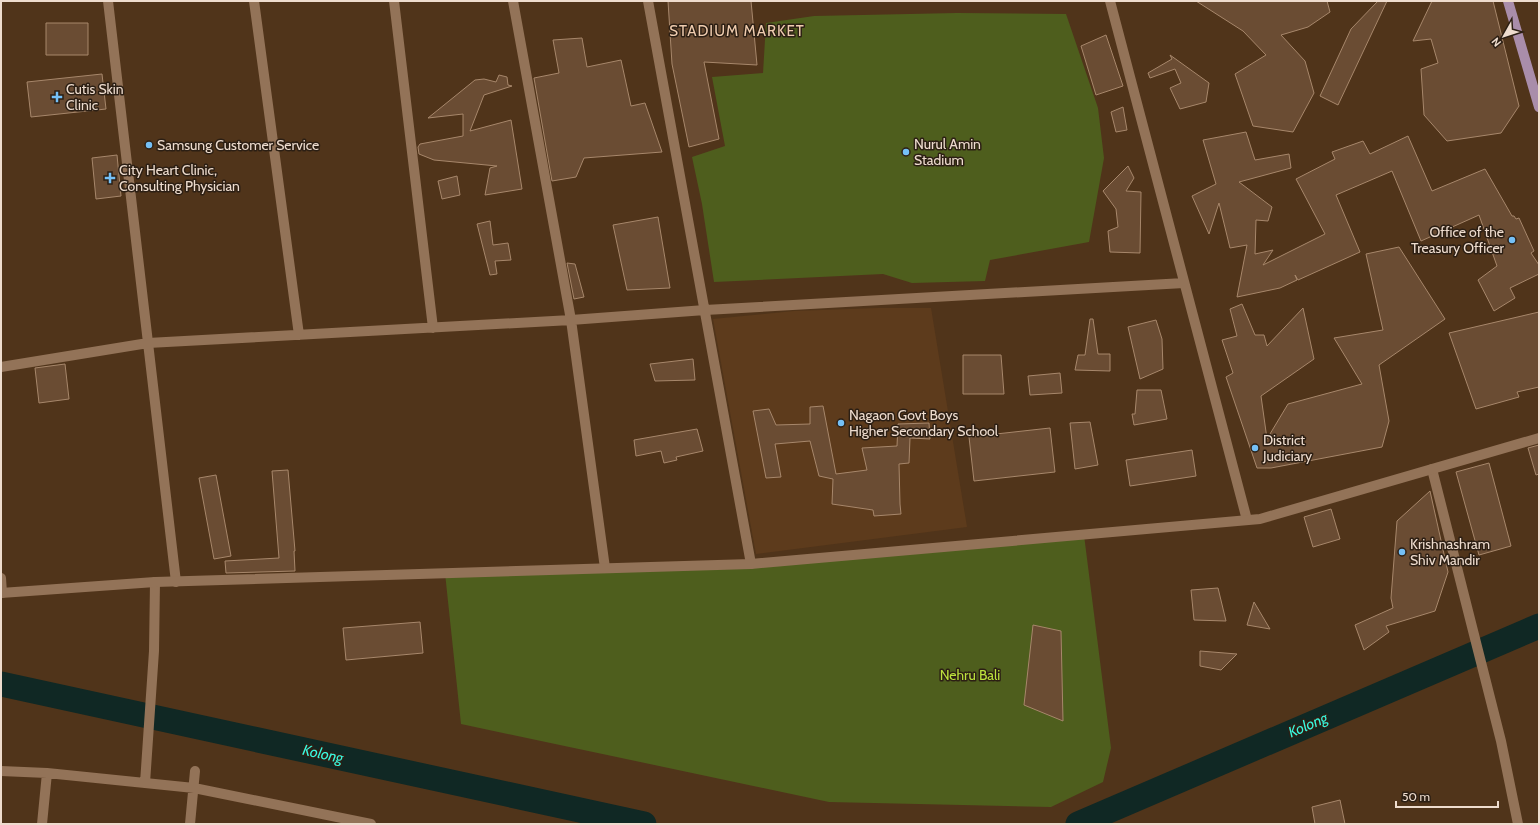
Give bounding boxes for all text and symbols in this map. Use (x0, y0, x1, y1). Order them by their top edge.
north arrow (1484, 16, 1524, 56)
district label: STADIUM MARKET (669, 22, 805, 40)
text: N (1488, 35, 1504, 50)
place label: Cutis Skin Clinic (66, 80, 124, 114)
marker: Cutis Skin Clinic (51, 91, 63, 103)
place label: Nurul Amin Stadium (914, 135, 981, 169)
place label: Samsung Customer Service (157, 136, 319, 154)
marker: Samsung Customer Service (144, 140, 154, 150)
marker: Nurul Amin Stadium (901, 147, 911, 157)
place label: City Heart Clinic, Consulting Physician (119, 161, 240, 195)
marker: City Heart Clinic, Consulting Physician (104, 172, 116, 184)
place label: Office of the Treasury Officer (1411, 223, 1505, 257)
marker: Office of the Treasury Officer (1507, 235, 1517, 245)
place label: Nagaon Govt Boys Higher Secondary School (849, 406, 999, 440)
marker: Nagaon Govt Boys Higher Secondary School (836, 418, 846, 428)
place label: District Judiciary (1262, 431, 1312, 465)
marker: District Judiciary (1250, 443, 1260, 453)
place label: Krishnashram Shiv Mandir (1410, 535, 1490, 569)
marker: Krishnashram Shiv Mandir (1397, 547, 1407, 557)
park label: Nehru Bali (940, 666, 1000, 684)
water label: Kolong (1286, 708, 1331, 741)
water label: Kolong (301, 741, 346, 767)
scale bar (1396, 783, 1498, 809)
text: 50 m (1402, 789, 1430, 804)

